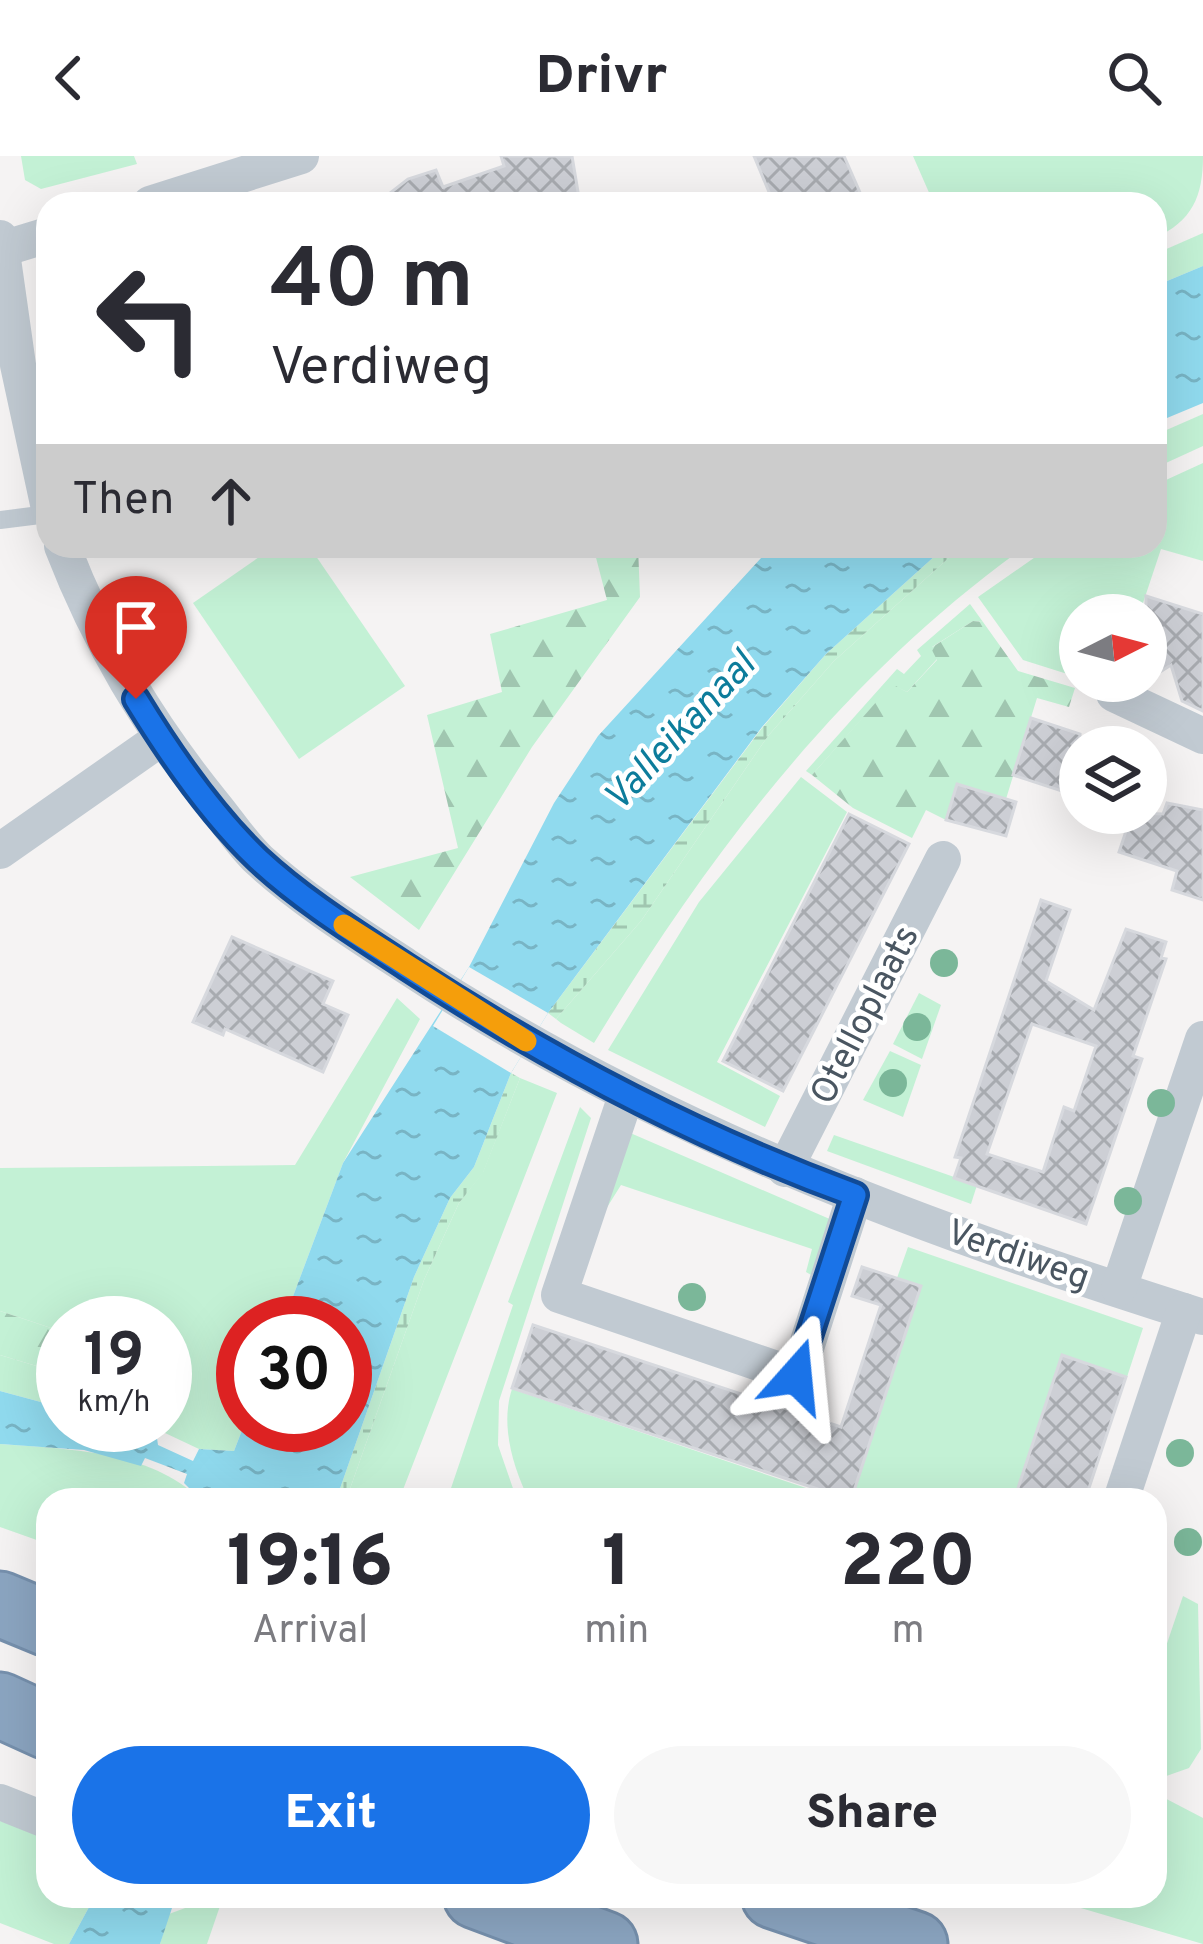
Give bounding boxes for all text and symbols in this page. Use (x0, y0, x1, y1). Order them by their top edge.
text: Drivr (536, 44, 667, 113)
icon: back (36, 45, 102, 111)
icon: search (1101, 45, 1167, 111)
text: 40 m (270, 231, 474, 337)
icon: left (72, 240, 228, 396)
text: Verdiweg (270, 335, 492, 404)
icon: ahead (198, 468, 264, 534)
text: Then (72, 473, 174, 530)
pin (85, 576, 187, 699)
icon: arrive (103, 594, 169, 660)
north arrow (1059, 594, 1167, 702)
map controls (1059, 594, 1167, 834)
water label: Valleikanaal (595, 641, 769, 823)
button: layers (1059, 726, 1167, 834)
street label: Otelloplaats (802, 918, 931, 1113)
street label: Verdiweg (940, 1211, 1095, 1303)
speed limit sign: 30 (216, 1296, 372, 1452)
position arrow (733, 1313, 859, 1439)
text: 19 (84, 1321, 144, 1397)
text: km/h (78, 1385, 150, 1422)
text: 19:16 (227, 1520, 393, 1612)
text: 1 (602, 1520, 631, 1612)
text: 220 (840, 1520, 976, 1612)
text: Arrival (252, 1608, 368, 1657)
text: min (584, 1608, 649, 1657)
text: m (892, 1608, 925, 1657)
button: Exit (72, 1746, 590, 1884)
button: Share (614, 1746, 1131, 1884)

